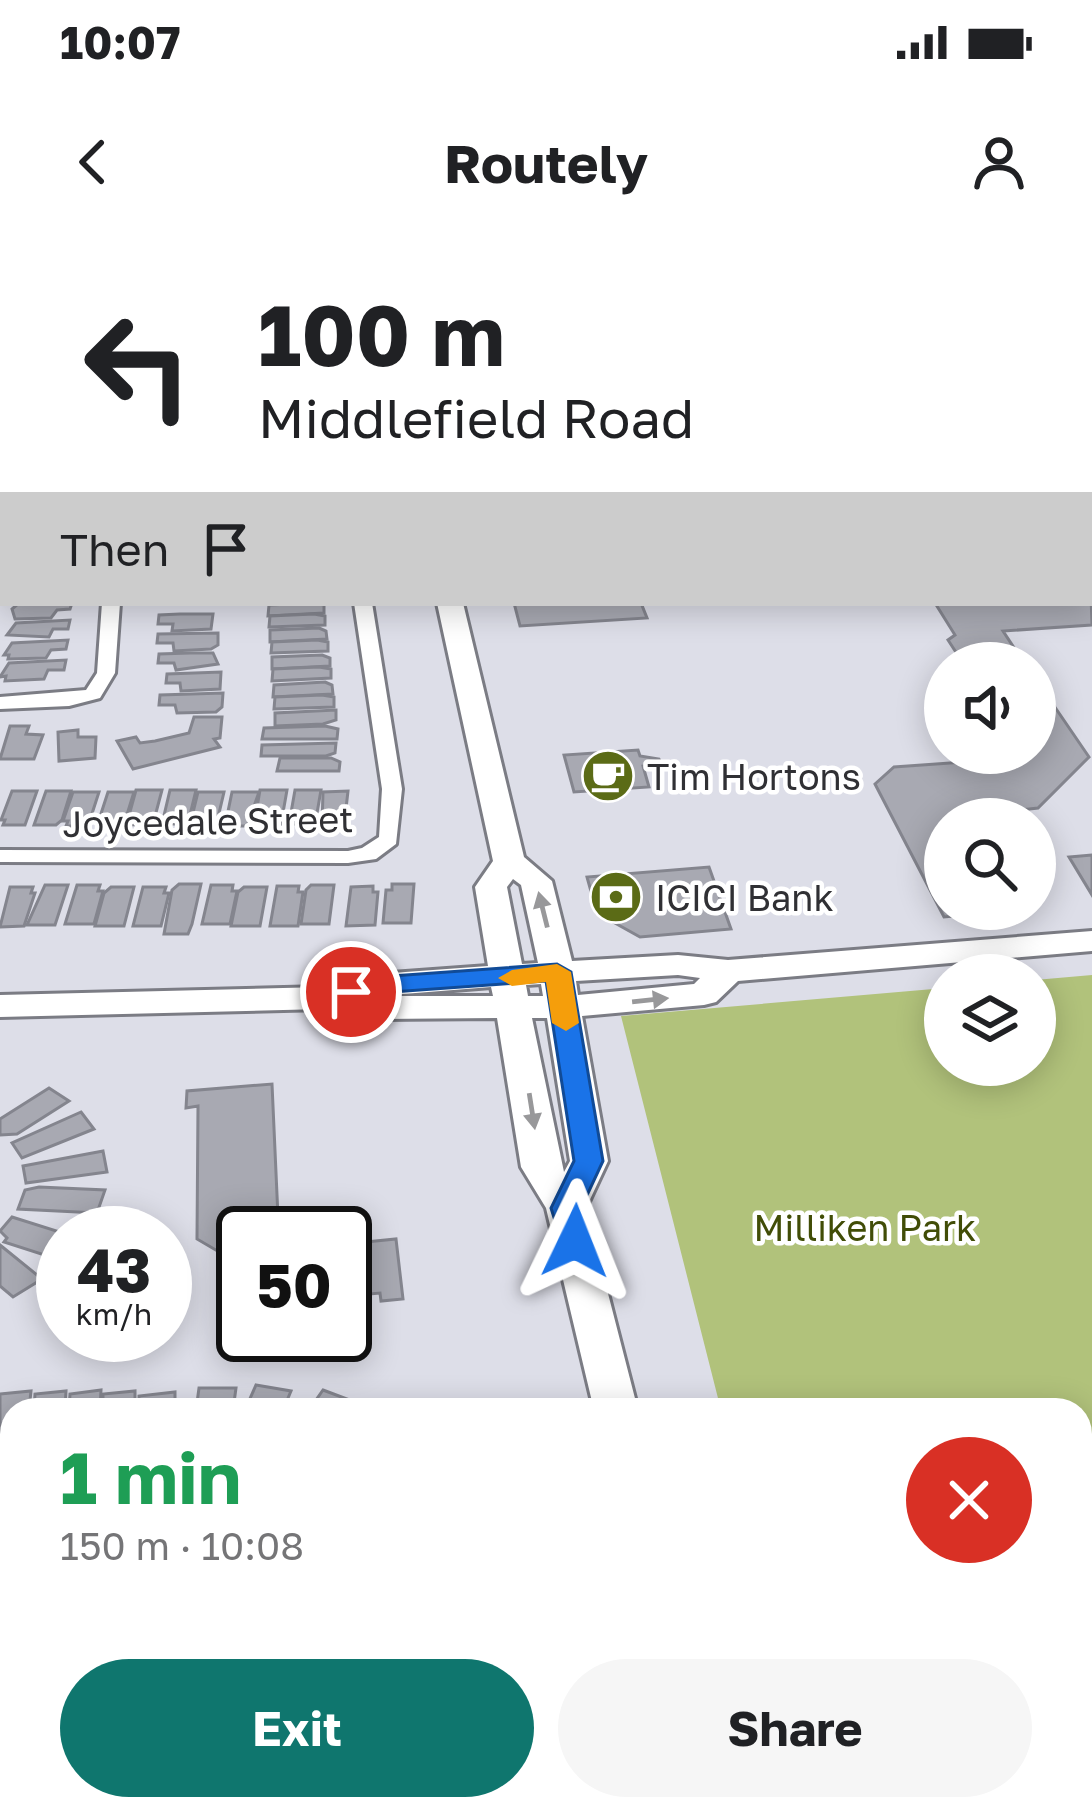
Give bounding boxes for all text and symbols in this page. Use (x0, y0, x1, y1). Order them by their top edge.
text: 10:07 (60, 15, 181, 69)
icon: back (60, 129, 126, 195)
icon: person (966, 129, 1032, 195)
text: Routely (444, 130, 648, 195)
text: 100 m (258, 284, 505, 384)
icon: left (60, 288, 216, 444)
text: Middlefield Road (258, 385, 694, 450)
icon: arrive (193, 516, 259, 582)
text: Then (60, 522, 169, 576)
map controls (924, 642, 1056, 1086)
button: sound (924, 642, 1056, 774)
cafe icon: Tim Hortons (580, 748, 636, 804)
place label: Tim Hortons (647, 755, 861, 798)
street label: Joycedale Street (62, 797, 354, 845)
button: search (924, 798, 1056, 930)
bank icon: ICICI Bank (588, 869, 644, 925)
place label: ICICI Bank (655, 876, 834, 919)
one-way arrow (533, 892, 552, 929)
pin (300, 941, 402, 1043)
button: layers (924, 954, 1056, 1086)
icon: arrive (318, 959, 384, 1025)
one-way arrow (632, 990, 669, 1009)
one-way arrow (523, 1093, 542, 1130)
position arrow (512, 1178, 638, 1304)
speed limit sign: 50 (216, 1206, 372, 1362)
park label: Milliken Park (754, 1206, 976, 1249)
text: 43 (77, 1233, 151, 1305)
text: km/h (76, 1296, 152, 1332)
text: 1 min (60, 1433, 241, 1520)
button: close (906, 1437, 1032, 1563)
text: 150 m · 10:08 (60, 1522, 304, 1569)
button: Exit (60, 1659, 534, 1797)
button: Share (558, 1659, 1032, 1797)

